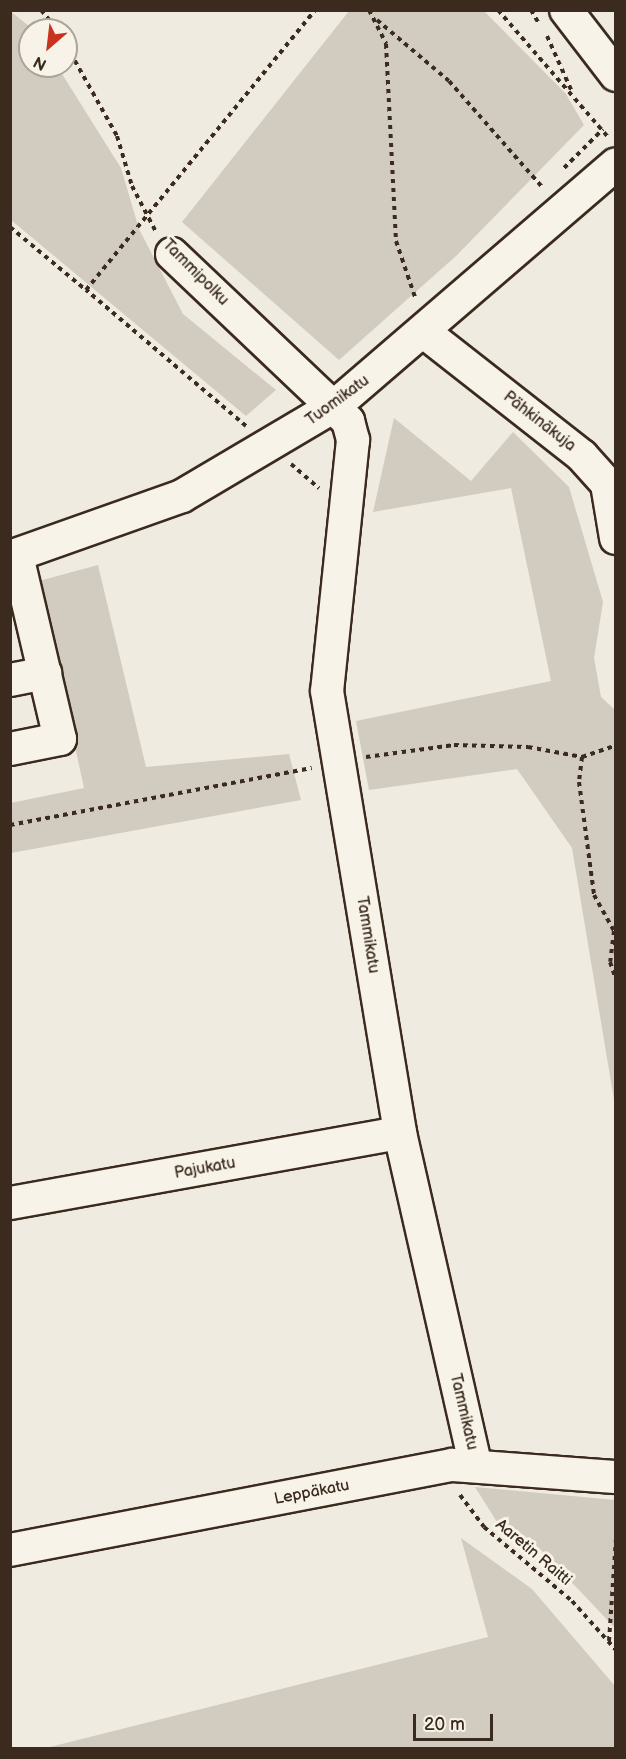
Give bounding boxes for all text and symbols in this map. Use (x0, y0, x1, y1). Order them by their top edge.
north arrow (18, 18, 78, 78)
text: N (30, 51, 50, 74)
street label: Tammipolku (158, 236, 232, 310)
street label: Tuomikatu (303, 372, 373, 430)
street label: Pähkinäkuja (499, 388, 579, 456)
street label: Tammikatu (351, 895, 383, 975)
street label: Pajukatu (173, 1154, 237, 1184)
street label: Tammikatu (445, 1372, 481, 1452)
street label: Leppäkatu (273, 1476, 351, 1510)
street label: Aaretin Raitti (491, 1516, 575, 1590)
scale bar (416, 1702, 496, 1740)
text: 20 m (424, 1714, 465, 1735)

